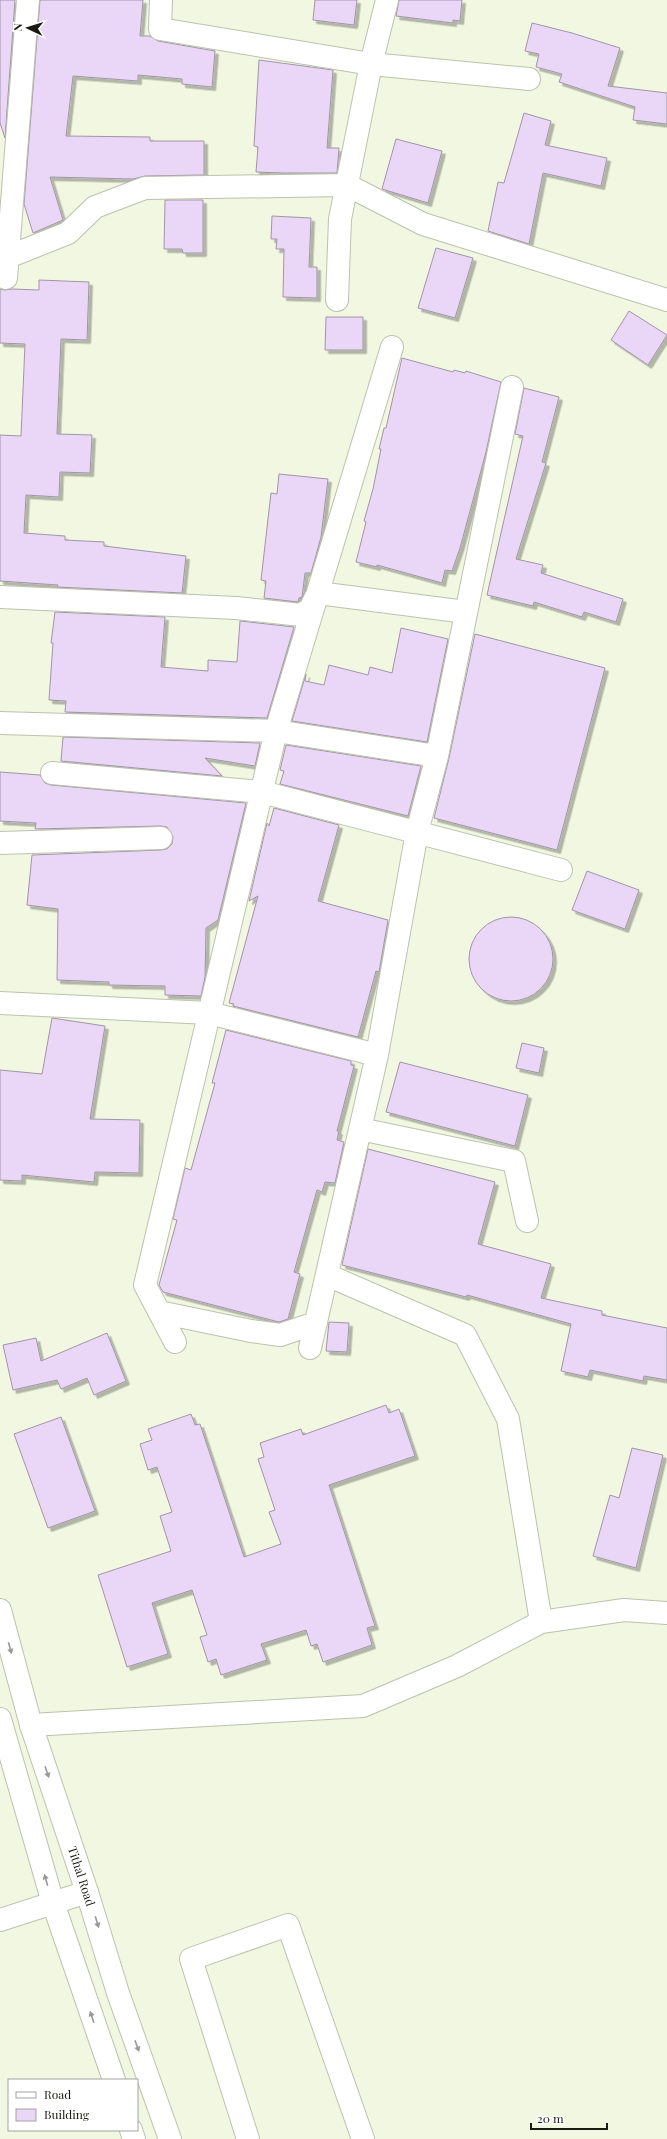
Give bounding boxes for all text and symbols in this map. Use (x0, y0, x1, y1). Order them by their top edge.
north arrow (8, 8, 48, 48)
text: N (10, 23, 25, 32)
one-way arrow (7, 1642, 13, 1654)
one-way arrow (44, 1767, 50, 1779)
street label: Tithal Road (65, 1844, 99, 1908)
one-way arrow (43, 1874, 49, 1886)
one-way arrow (94, 1917, 100, 1929)
one-way arrow (89, 2010, 95, 2022)
one-way arrow (135, 2040, 141, 2052)
legend (8, 2079, 138, 2131)
text: Road (44, 2086, 71, 2102)
scale bar (531, 2105, 607, 2131)
text: Building (44, 2106, 90, 2122)
text: 20 m (537, 2110, 564, 2126)

